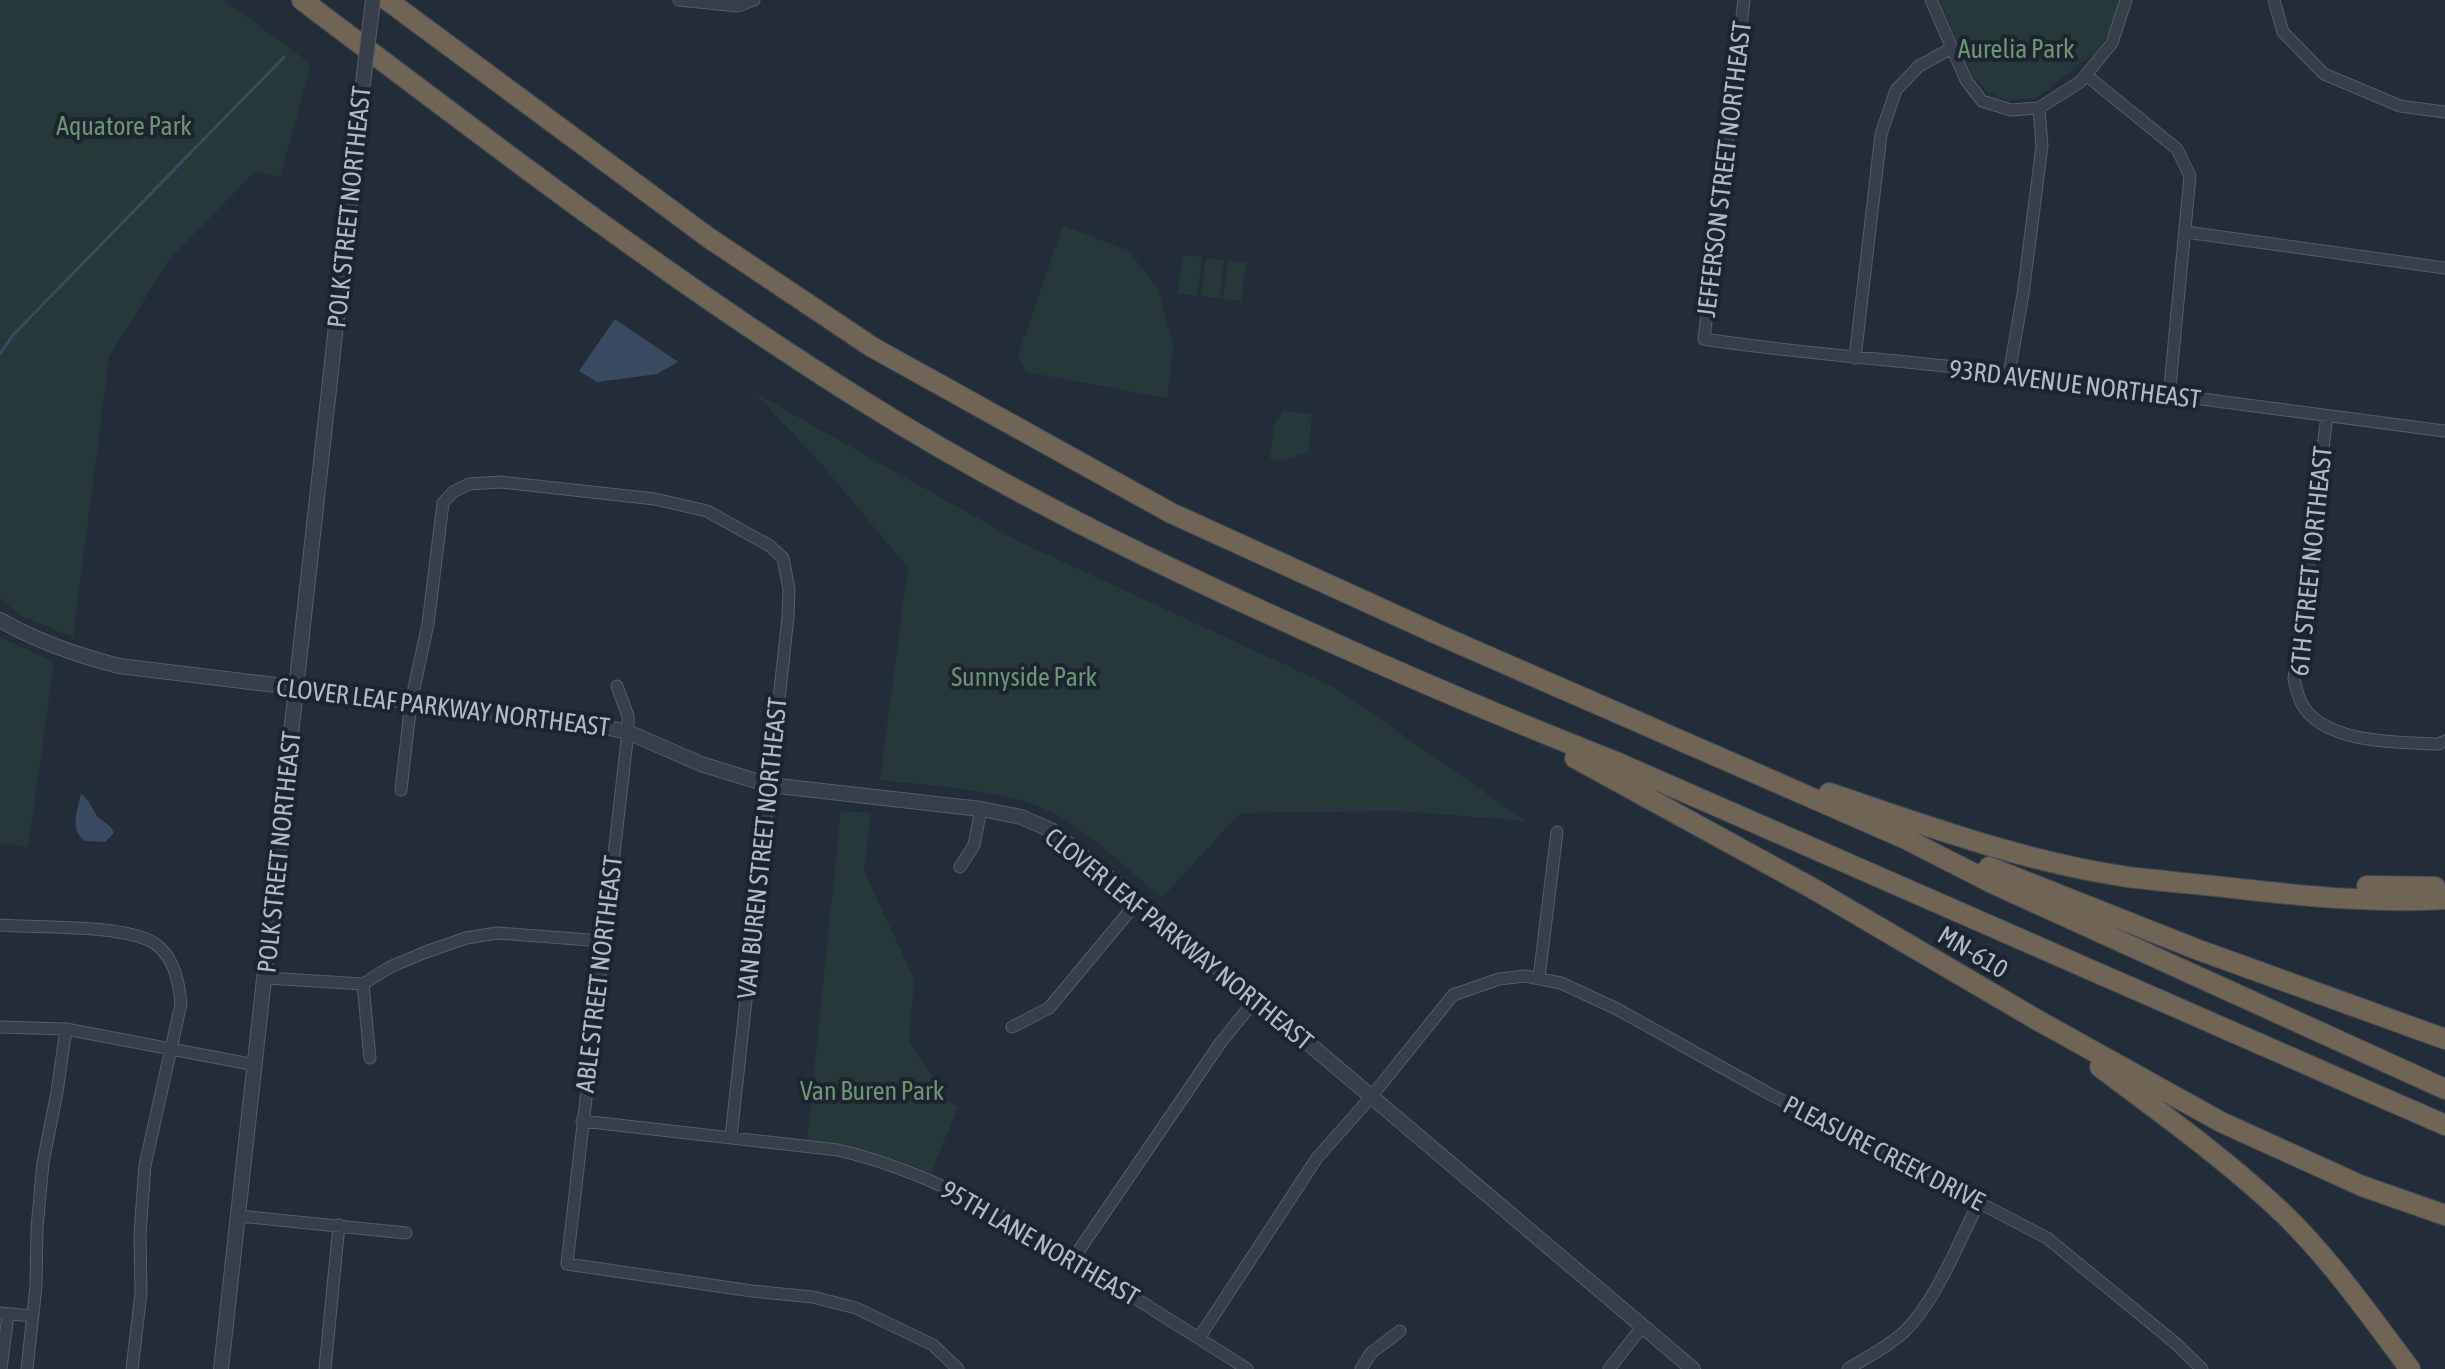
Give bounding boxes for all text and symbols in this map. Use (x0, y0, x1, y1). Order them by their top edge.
street label: JEFFERSON STREET NORTHEAST (1691, 19, 1757, 319)
park label: Aurelia Park (1958, 34, 2074, 64)
street label: POLK STREET NORTHEAST (321, 84, 377, 329)
park label: Aquatore Park (56, 111, 192, 141)
street label: 93RD AVENUE NORTHEAST (1948, 354, 2203, 414)
street label: 6TH STREET NORTHEAST (2284, 444, 2338, 677)
park label: Sunnyside Park (951, 662, 1097, 692)
street label: CLOVER LEAF PARKWAY NORTHEAST (275, 672, 612, 742)
street label: VAN BUREN STREET NORTHEAST (731, 695, 793, 1000)
street label: POLK STREET NORTHEAST (251, 729, 307, 974)
street label: CLOVER LEAF PARKWAY NORTHEAST (1039, 822, 1319, 1057)
street label: ABLE STREET NORTHEAST (570, 853, 628, 1094)
street label: MN-610 (1933, 920, 2013, 984)
park label: Van Buren Park (800, 1076, 944, 1106)
street label: PLEASURE CREEK DRIVE (1778, 1089, 1990, 1217)
street label: 95TH LANE NORTHEAST (936, 1174, 1145, 1312)

